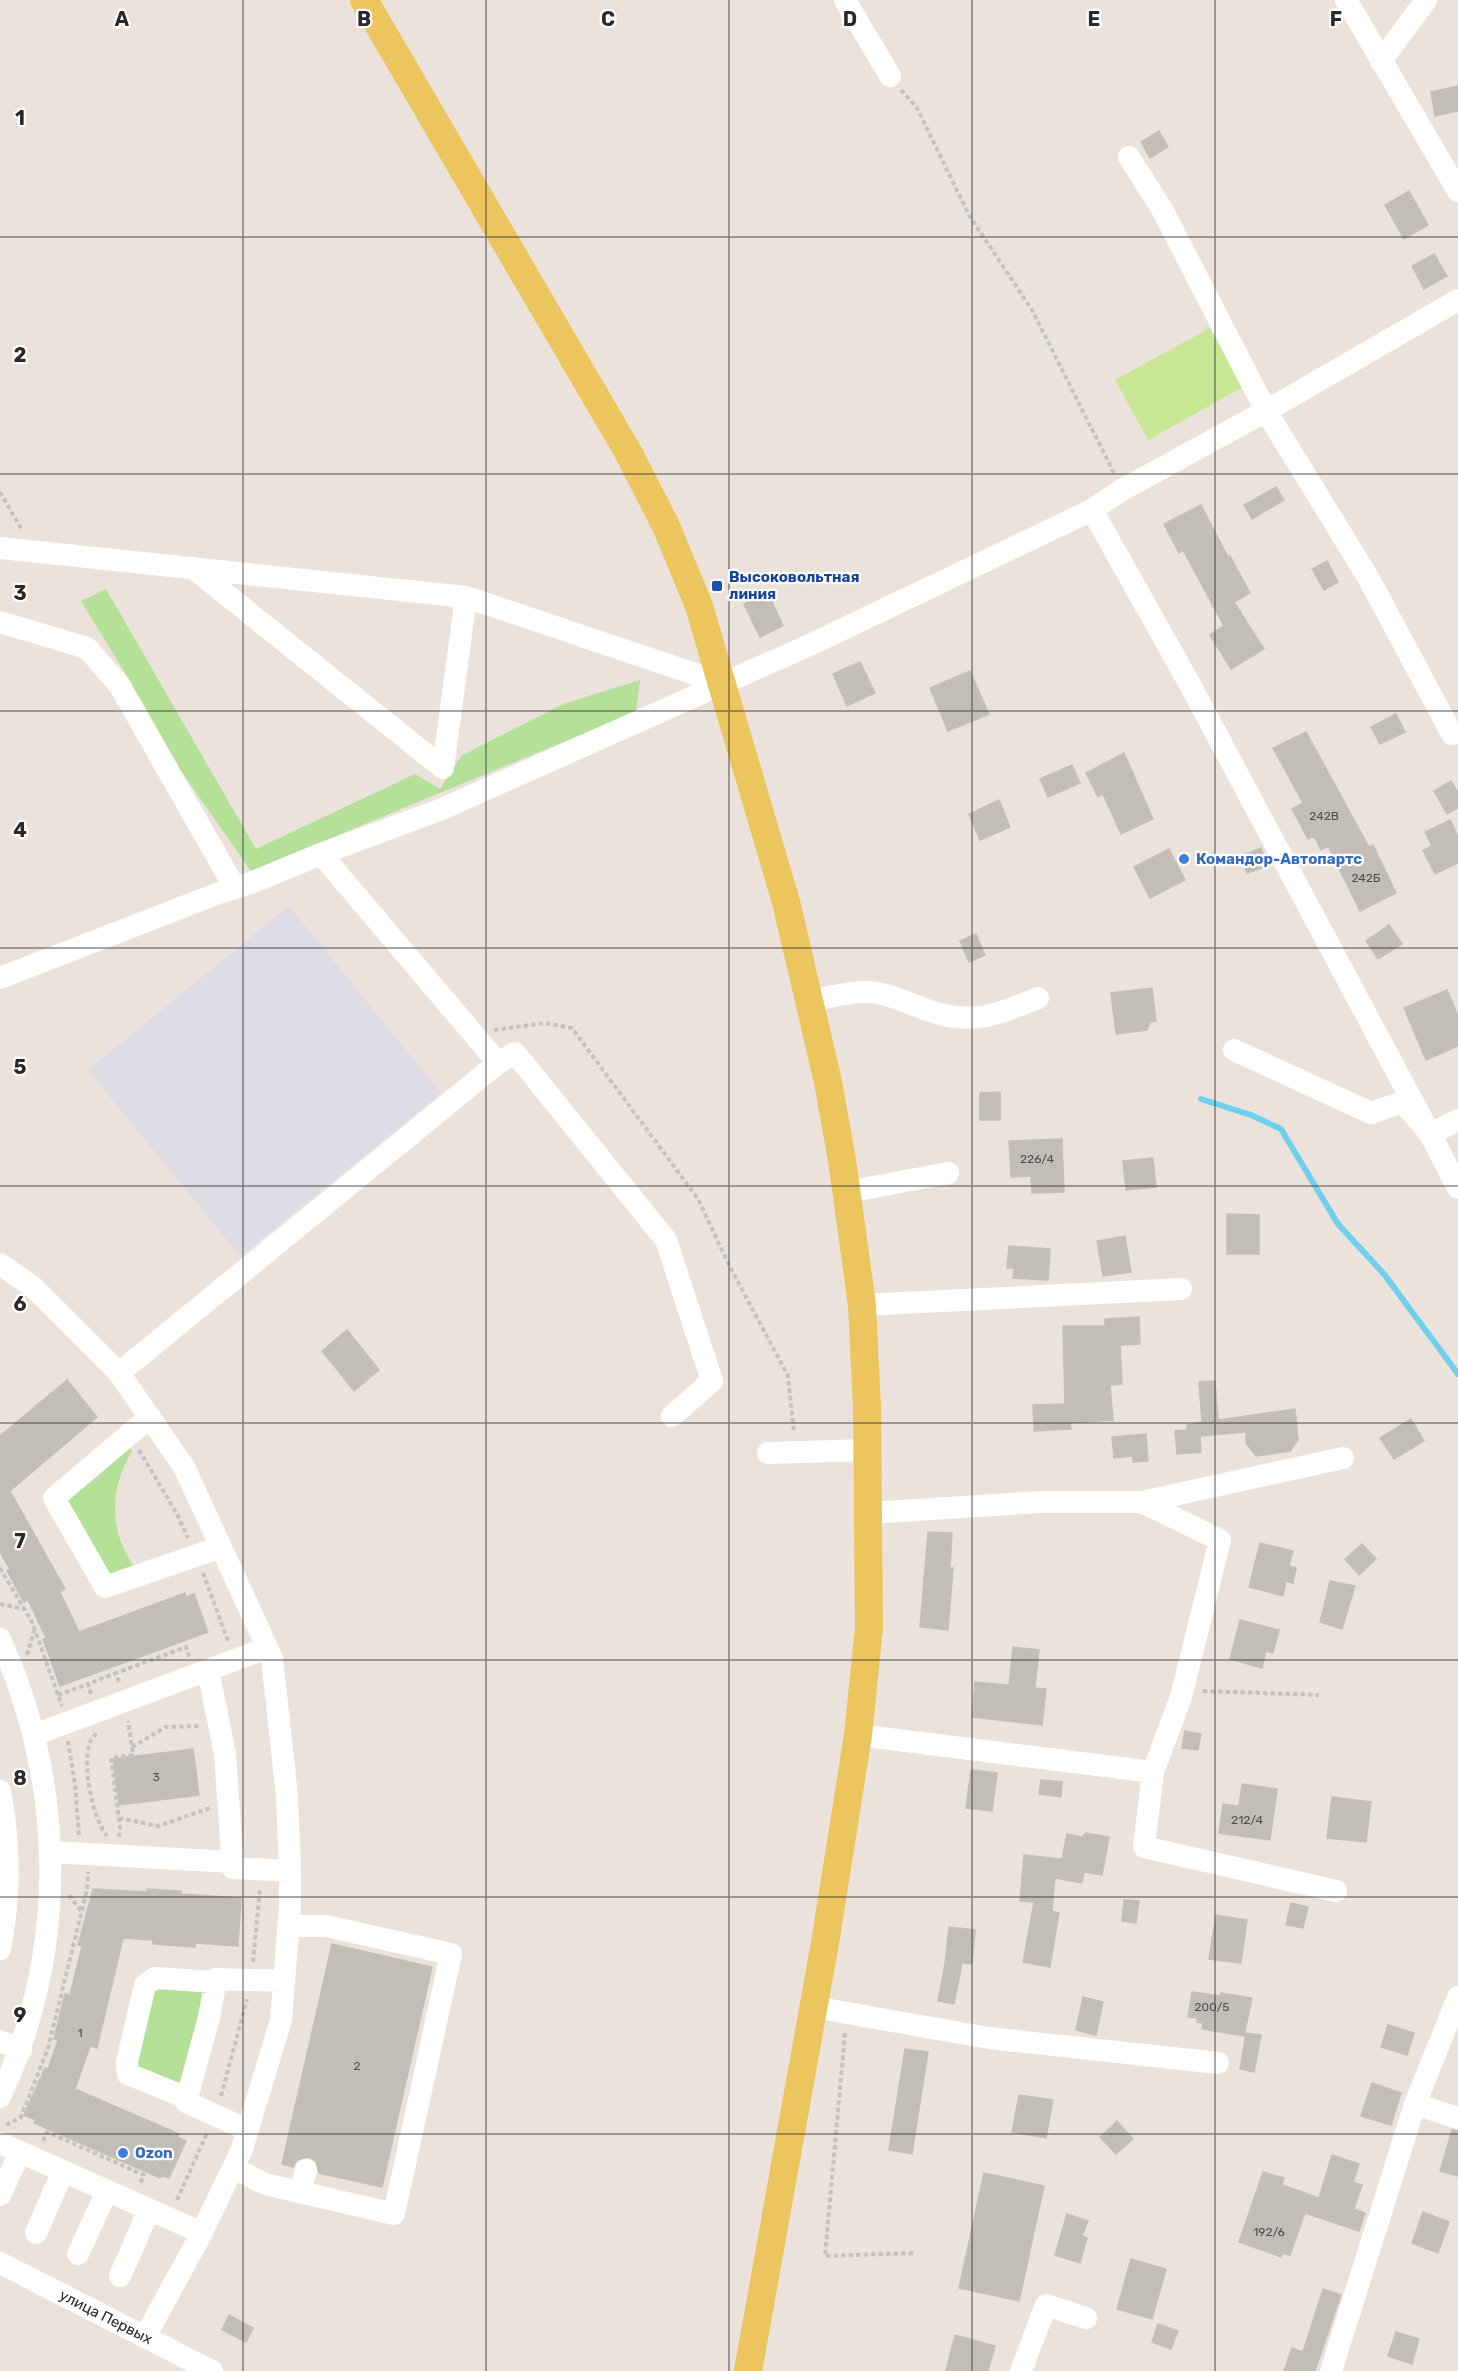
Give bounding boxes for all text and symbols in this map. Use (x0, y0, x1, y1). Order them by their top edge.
text: A (115, 7, 130, 31)
text: B (357, 7, 371, 31)
text: C (601, 7, 615, 31)
text: D (843, 7, 857, 31)
text: E (1088, 7, 1100, 31)
text: F (1330, 7, 1342, 31)
text: 1 (15, 106, 25, 130)
text: 2 (14, 343, 27, 367)
place label: Высоковольтная линия (729, 568, 859, 603)
marker: Высоковольтная линия (710, 579, 724, 593)
text: 3 (13, 581, 27, 605)
house number: 242В (1309, 809, 1339, 823)
text: 4 (13, 818, 27, 842)
place label: Командор-Автопартс (1196, 850, 1362, 868)
marker: Командор-Автопартс (1177, 852, 1191, 866)
house number: 242Б (1351, 871, 1381, 885)
text: 5 (14, 1055, 27, 1079)
house number: 226/4 (1020, 1152, 1054, 1166)
text: 6 (13, 1292, 27, 1316)
text: 7 (14, 1529, 26, 1553)
text: 8 (13, 1766, 27, 1790)
house number: 3 (152, 1770, 160, 1784)
house number: 212/4 (1231, 1813, 1263, 1827)
house number: 200/5 (1195, 2000, 1229, 2014)
text: 9 (14, 2003, 27, 2027)
house number: 1 (77, 2026, 83, 2040)
house number: 2 (353, 2059, 361, 2073)
place label: Ozon (135, 2144, 173, 2162)
marker: Ozon (116, 2146, 130, 2160)
house number: 192/6 (1253, 2225, 1285, 2239)
street label: улица Первых (56, 2286, 156, 2348)

